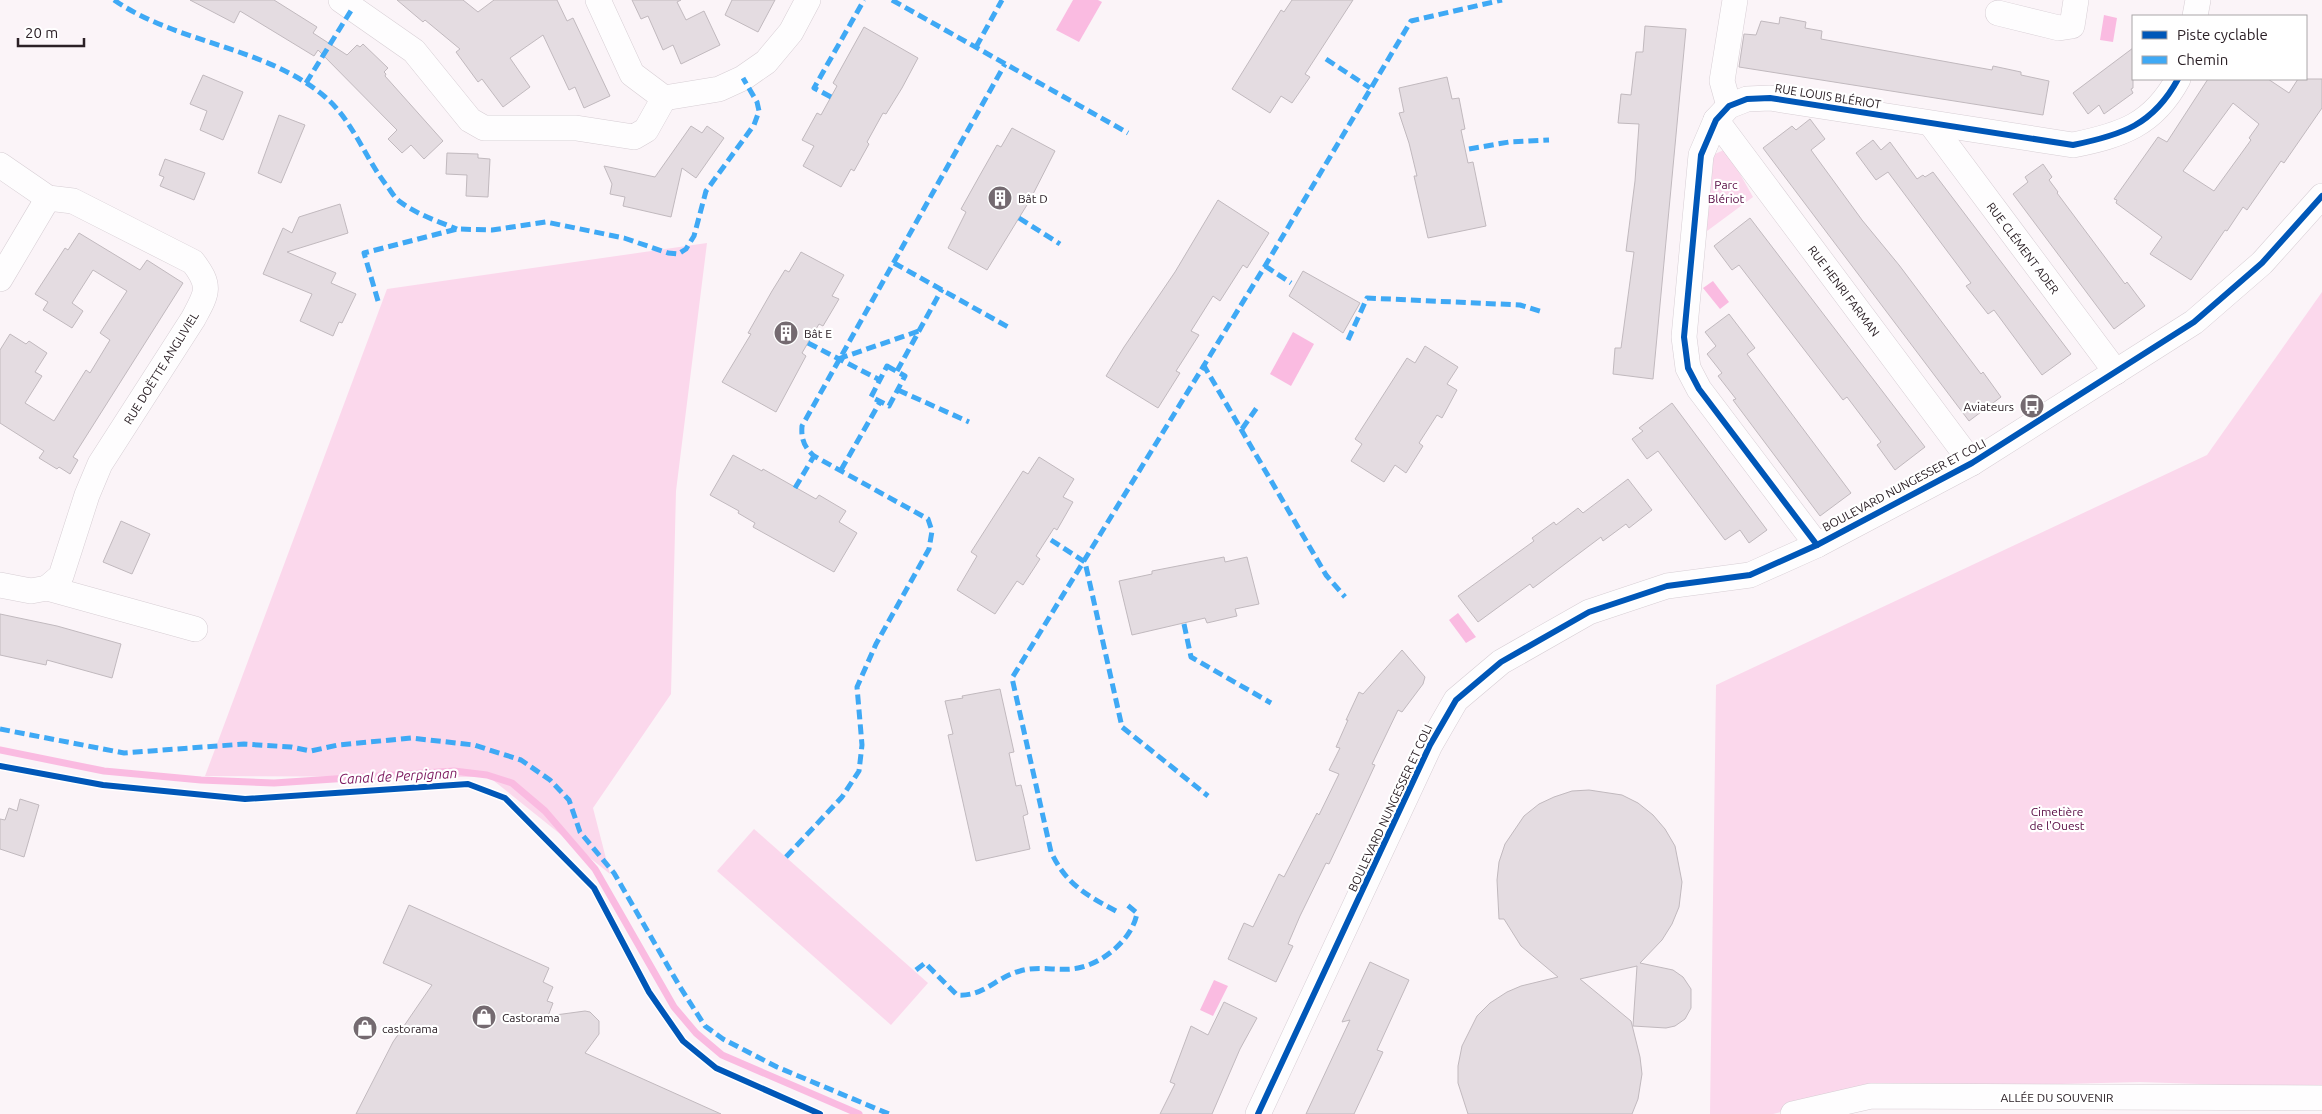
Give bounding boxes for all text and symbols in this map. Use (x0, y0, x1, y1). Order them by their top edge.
scale bar (18, 15, 84, 47)
legend (2132, 15, 2307, 80)
text: 20 m (25, 24, 58, 41)
text: Piste cyclable (2177, 26, 2268, 43)
text: Chemin (2177, 51, 2228, 68)
street label: RUE LOUIS BLÉRIOT (1774, 81, 1882, 111)
park label: Parc Blériot (1708, 178, 1745, 205)
building icon: Bât D (987, 185, 1013, 211)
place label: Bât D (1018, 192, 1048, 205)
street label: RUE CLÉMENT ADER (1984, 200, 2062, 297)
street label: RUE HENRI FARMAN (1806, 243, 1882, 339)
street label: RUE DOËTTE ANGLIVIEL (121, 310, 201, 426)
building icon: Bât E (773, 320, 799, 346)
place label: Bât E (804, 327, 832, 340)
bus stop icon: Aviateurs (2019, 393, 2045, 419)
place label: Aviateurs (1963, 400, 2014, 413)
street label: BOULEVARD NUNGESSER ET COLI (1820, 436, 1988, 534)
street label: BOULEVARD NUNGESSER ET COLI (1345, 722, 1435, 894)
water label: Canal de Perpignan (338, 765, 458, 787)
park label: Cimetière de l'Ouest (2030, 805, 2085, 832)
shop icon: Castorama (471, 1004, 497, 1030)
place label: Castorama (502, 1011, 560, 1024)
shop icon: castorama (352, 1015, 378, 1041)
place label: castorama (382, 1022, 438, 1035)
street label: ALLÉE DU SOUVENIR (2001, 1091, 2114, 1104)

